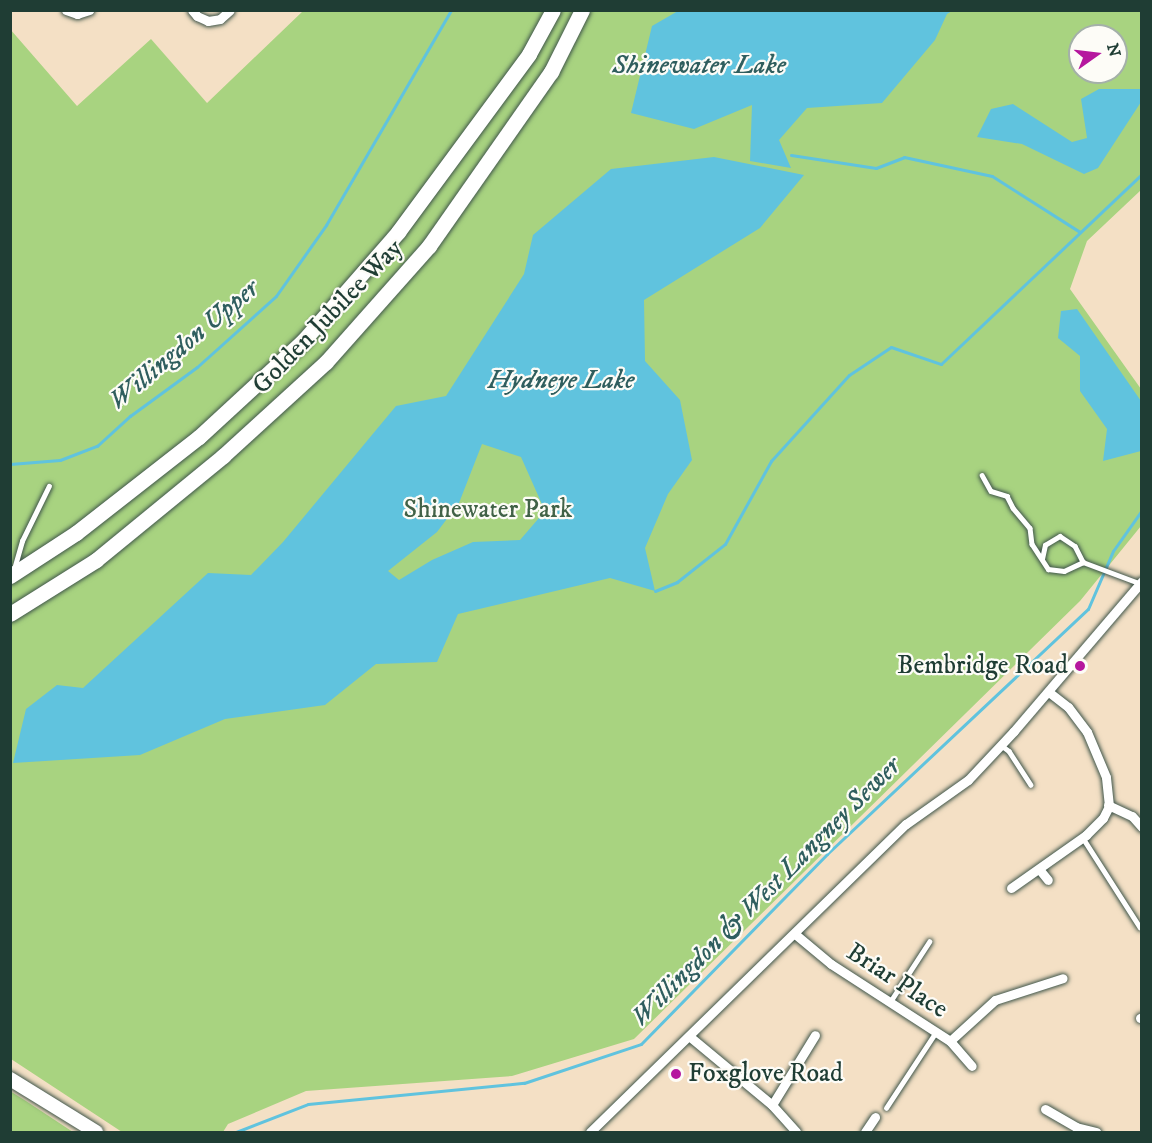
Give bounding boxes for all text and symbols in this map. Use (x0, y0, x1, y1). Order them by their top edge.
north arrow (1068, 24, 1128, 84)
text: N (1102, 41, 1125, 59)
water label: Shinewater Lake (612, 50, 786, 82)
street label: Golden Jubilee Way (246, 233, 410, 401)
water label: Willingdon Upper (102, 273, 266, 417)
water label: Hydneye Lake (488, 365, 634, 397)
park label: Shinewater Park (404, 494, 572, 526)
place label: Bembridge Road (897, 650, 1068, 682)
marker: Bembridge Road (1073, 659, 1087, 673)
water label: Willingdon & West Langney Sewer (624, 750, 908, 1034)
street label: Briar Place (840, 937, 954, 1025)
place label: Foxglove Road (688, 1058, 843, 1090)
marker: Foxglove Road (669, 1067, 683, 1081)

